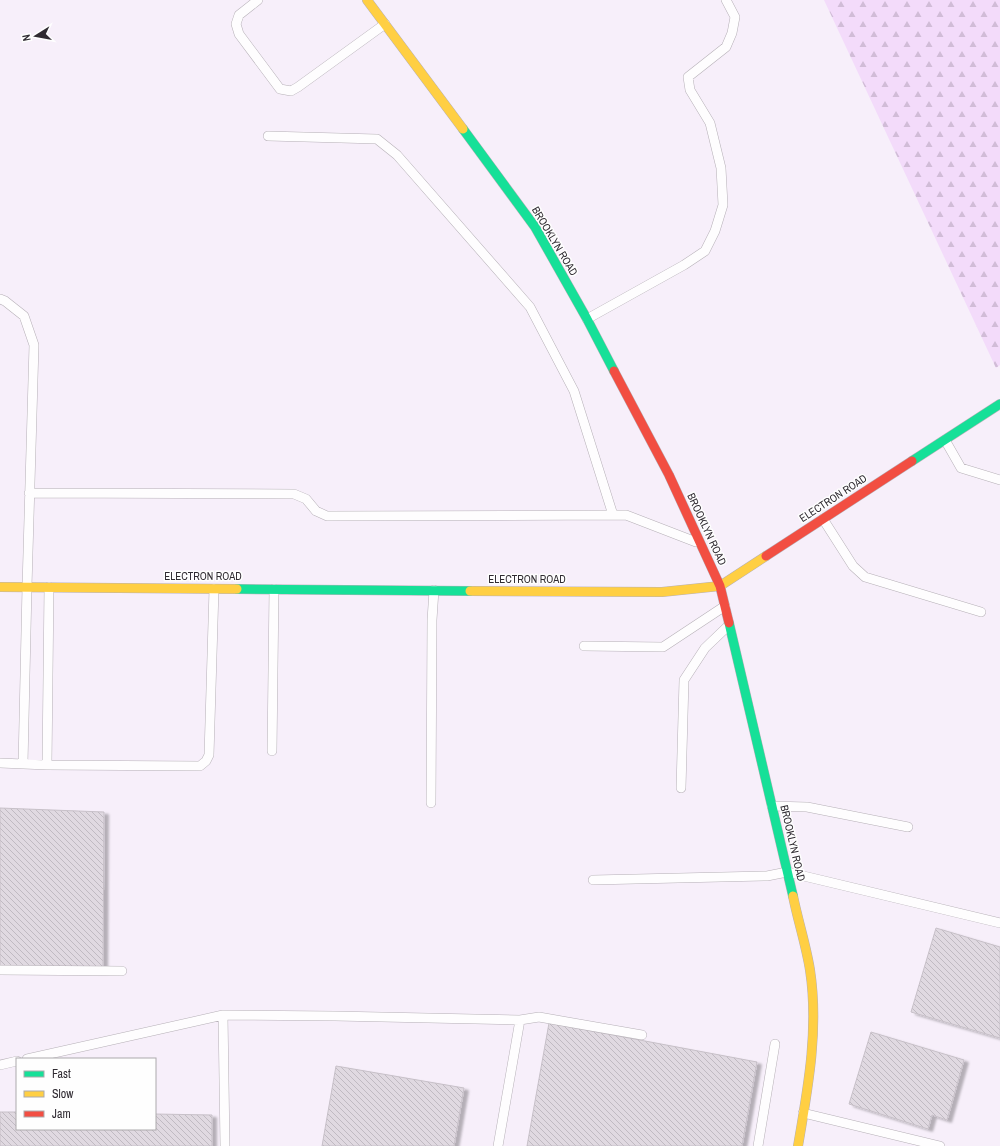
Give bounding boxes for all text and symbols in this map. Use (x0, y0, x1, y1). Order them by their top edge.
north arrow (16, 16, 56, 56)
text: N (19, 33, 34, 42)
street label: BROOKLYN ROAD (529, 204, 581, 278)
street label: ELECTRON ROAD (797, 471, 869, 525)
street label: BROOKLYN ROAD (684, 491, 730, 567)
street label: ELECTRON ROAD (164, 569, 242, 583)
street label: ELECTRON ROAD (488, 572, 566, 586)
street label: BROOKLYN ROAD (777, 803, 809, 883)
legend (16, 1058, 156, 1130)
text: Fast (52, 1066, 71, 1082)
text: Slow (52, 1086, 74, 1102)
text: Jam (52, 1106, 71, 1122)

